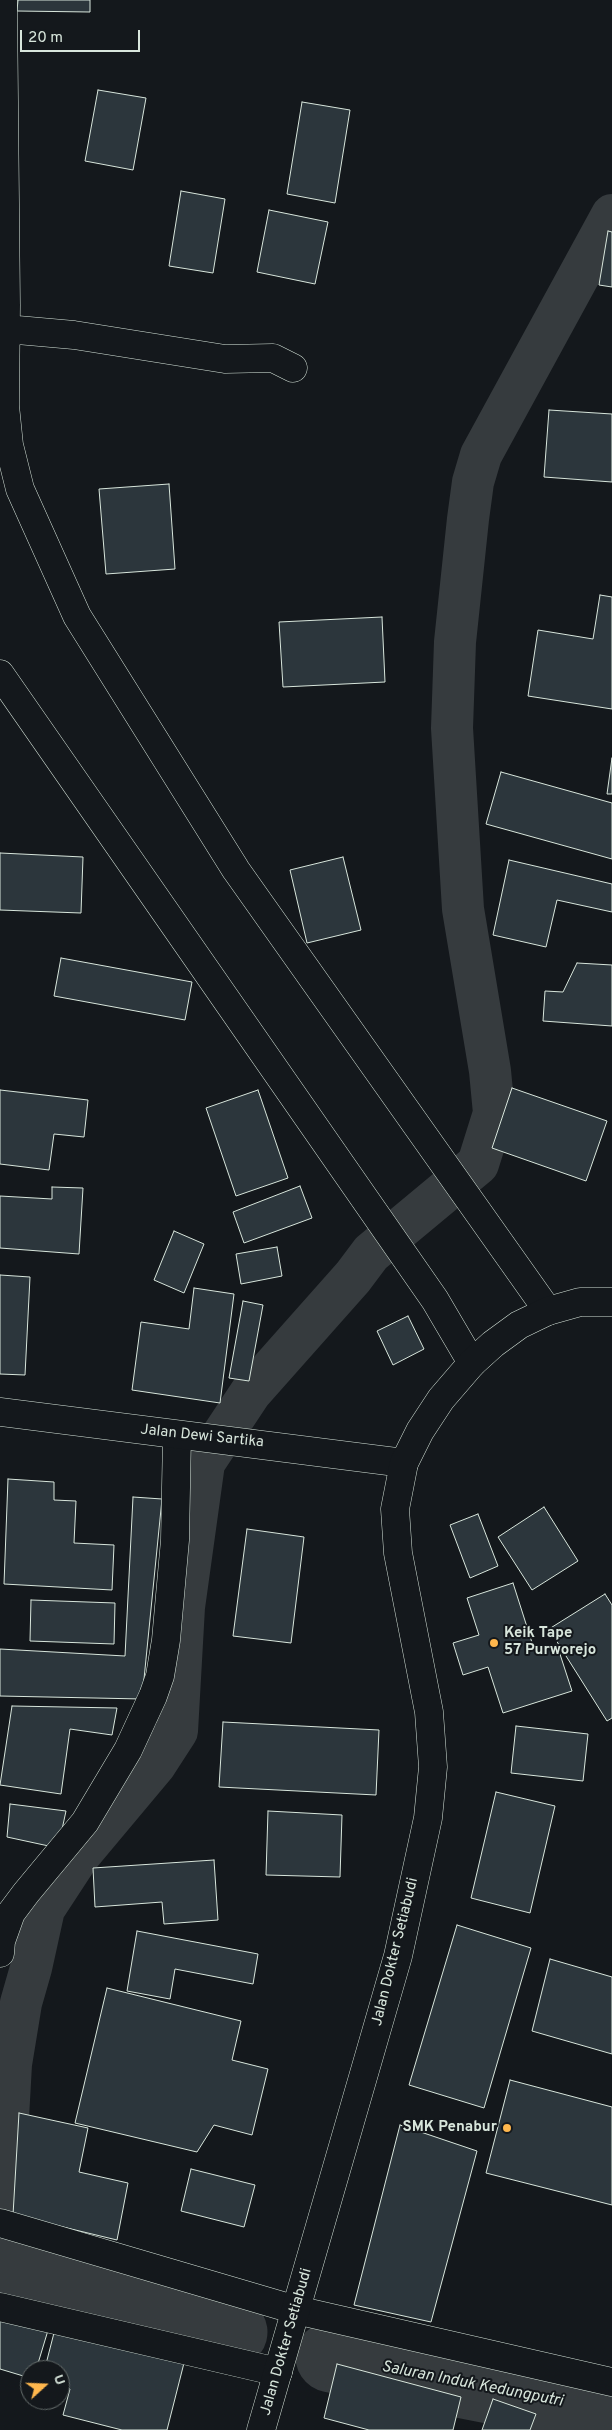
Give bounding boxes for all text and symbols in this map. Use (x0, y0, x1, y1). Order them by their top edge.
scale bar (22, 20, 142, 52)
text: 20 m (28, 29, 63, 48)
street label: Jalan Dewi Sartika (139, 1422, 265, 1452)
place label: Keik Tape 57 Purworejo (504, 1625, 596, 1660)
marker: Keik Tape 57 Purworejo (488, 1637, 500, 1649)
street label: Jalan Dokter Setiabudi (369, 1876, 423, 2028)
place label: SMK Penabur (402, 2119, 497, 2137)
marker: SMK Penabur (501, 2122, 513, 2134)
street label: Jalan Dokter Setiabudi (257, 2266, 317, 2418)
water label: Saluran Induk Kedungputri (380, 2358, 564, 2412)
north arrow (20, 2360, 70, 2410)
text: U (49, 2372, 68, 2388)

